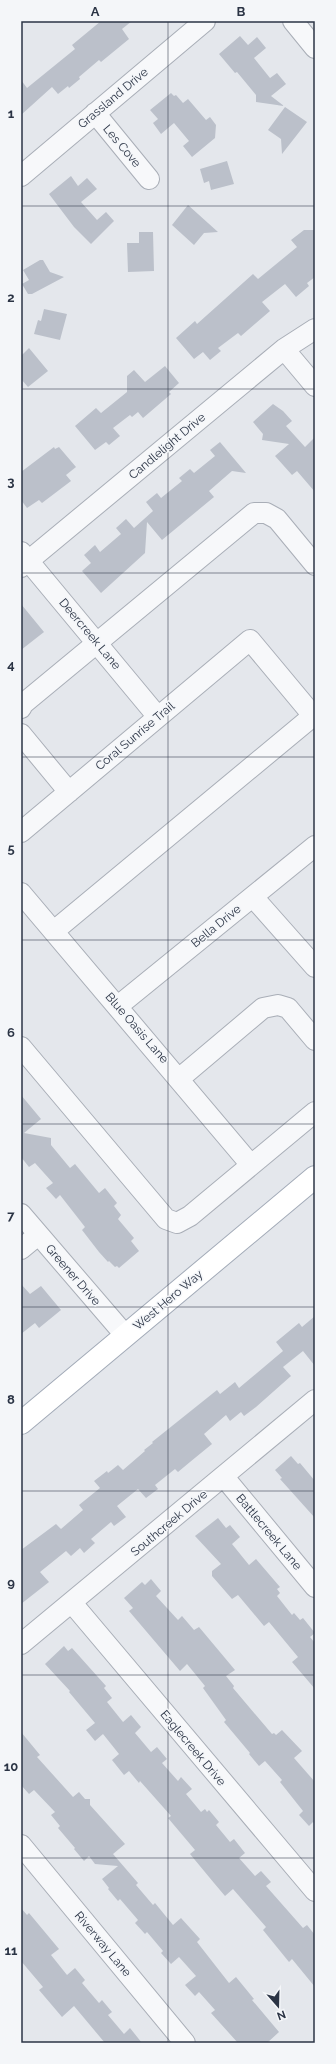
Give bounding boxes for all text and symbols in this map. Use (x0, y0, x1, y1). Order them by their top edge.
text: A (91, 4, 100, 19)
text: B (237, 4, 246, 19)
street label: Grassland Drive (75, 65, 151, 131)
text: 1 (8, 106, 15, 121)
street label: Les Cove (100, 122, 144, 170)
text: 2 (7, 290, 15, 305)
street label: Candlelight Drive (126, 410, 208, 482)
text: 3 (7, 474, 15, 489)
street label: Deercreek Lane (56, 596, 124, 672)
text: 4 (7, 657, 15, 672)
street label: Coral Sunrise Trail (93, 698, 178, 773)
text: 5 (7, 841, 15, 856)
street label: Bella Drive (188, 902, 244, 950)
street label: Blue Oasis Lane (103, 990, 171, 1066)
text: 6 (7, 1025, 15, 1040)
text: 7 (7, 1208, 15, 1223)
street label: Greener Drive (43, 1242, 103, 1308)
street label: West Hero Way (131, 1267, 206, 1333)
text: 8 (7, 1392, 15, 1407)
street label: Southcreek Drive (128, 1487, 210, 1559)
street label: Battlecreek Lane (233, 1491, 305, 1573)
text: 9 (7, 1575, 15, 1590)
street label: Eaglecreek Drive (157, 1707, 229, 1789)
text: 10 (4, 1759, 18, 1774)
street label: Riverway Lane (72, 1909, 134, 1979)
text: 11 (5, 1943, 18, 1958)
north arrow (258, 1986, 298, 2026)
text: N (275, 2007, 287, 2022)

